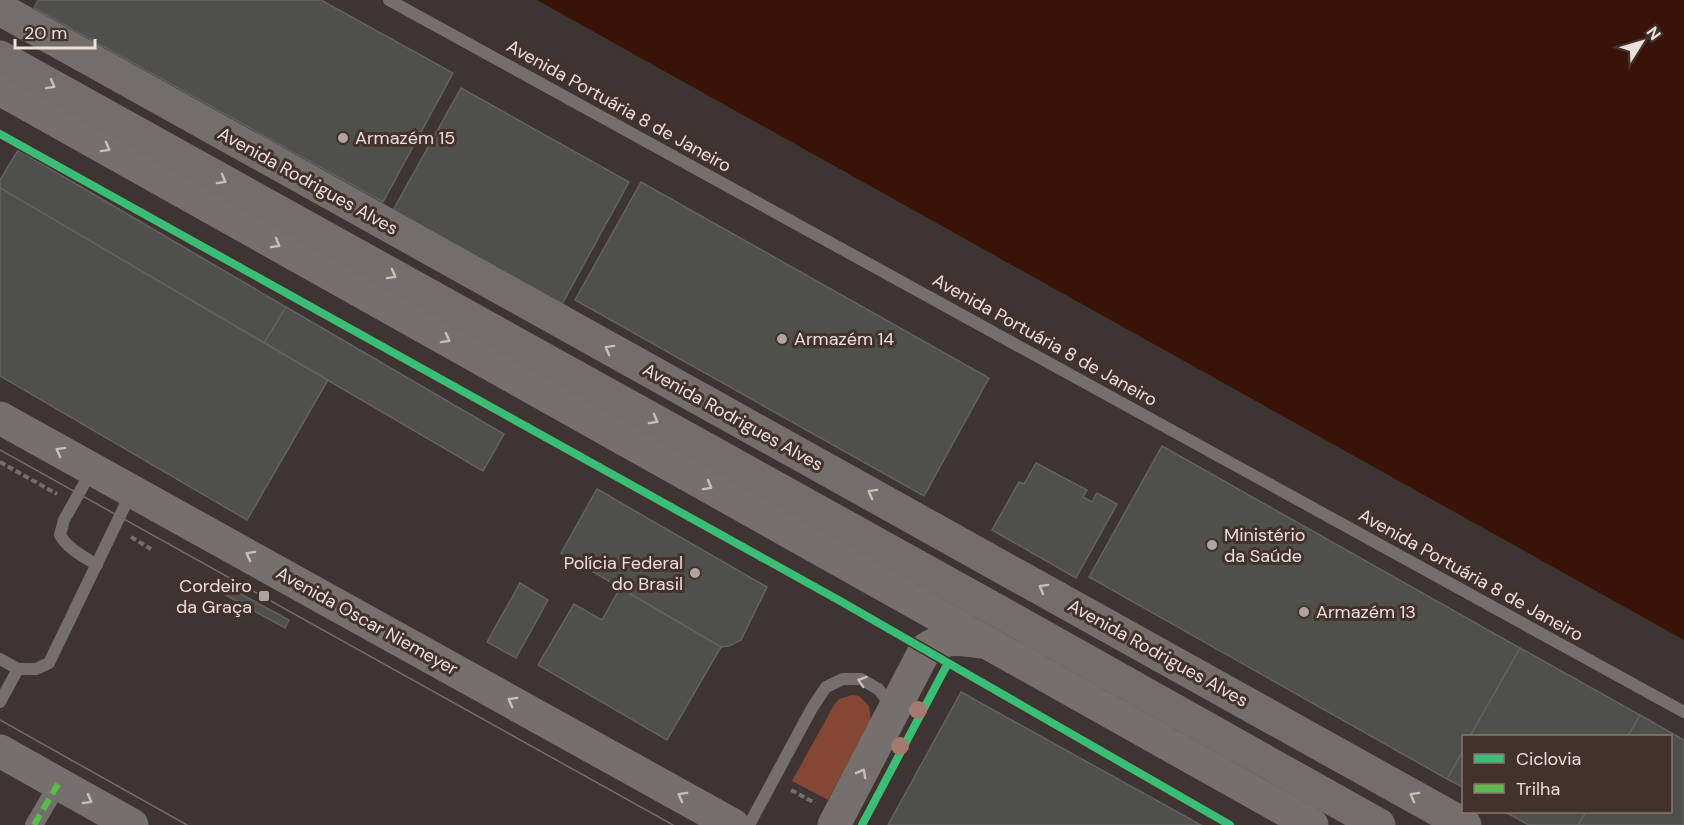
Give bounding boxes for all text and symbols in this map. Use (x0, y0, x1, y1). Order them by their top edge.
scale bar (15, 12, 94, 50)
north arrow (1612, 12, 1672, 72)
text: 20 m (24, 21, 67, 45)
text: N (1642, 22, 1665, 44)
street label: Avenida Portuária 8 de Janeiro (502, 34, 736, 178)
one-way arrow (45, 78, 55, 89)
street label: Avenida Rodrigues Alves (214, 121, 402, 241)
place label: Armazém 15 (355, 126, 455, 150)
marker: Armazém 15 (336, 131, 350, 145)
one-way arrow (100, 141, 110, 153)
one-way arrow (215, 173, 226, 184)
one-way arrow (270, 237, 280, 248)
one-way arrow (386, 268, 396, 279)
street label: Avenida Portuária 8 de Janeiro (928, 268, 1162, 412)
place label: Armazém 14 (794, 327, 894, 351)
one-way arrow (440, 332, 450, 343)
marker: Armazém 14 (775, 332, 789, 346)
one-way arrow (605, 345, 616, 356)
street label: Avenida Rodrigues Alves (639, 357, 827, 477)
one-way arrow (648, 413, 659, 424)
one-way arrow (56, 447, 67, 458)
one-way arrow (702, 479, 712, 490)
one-way arrow (868, 489, 878, 500)
street label: Avenida Portuária 8 de Janeiro (1354, 503, 1588, 647)
place label: Ministério da Saúde (1224, 523, 1305, 568)
marker: Ministério da Saúde (1205, 538, 1219, 552)
one-way arrow (245, 551, 256, 562)
place label: Polícia Federal do Brasil (564, 551, 683, 596)
street label: Avenida Oscar Niemeyer (272, 561, 462, 681)
marker: Polícia Federal do Brasil (688, 566, 702, 580)
place label: Cordeiro da Graça (176, 574, 252, 619)
one-way arrow (1039, 584, 1049, 595)
marker: Cordeiro da Graça (257, 589, 271, 603)
street label: Avenida Rodrigues Alves (1064, 593, 1252, 713)
place label: Armazém 13 (1316, 600, 1416, 624)
marker: Armazém 13 (1297, 605, 1311, 619)
one-way arrow (858, 676, 868, 688)
one-way arrow (508, 697, 518, 708)
legend (1462, 735, 1672, 813)
text: Ciclovia (1516, 747, 1581, 771)
one-way arrow (855, 769, 866, 780)
text: Trilha (1516, 777, 1560, 801)
one-way arrow (678, 792, 688, 803)
one-way arrow (1410, 792, 1420, 804)
one-way arrow (82, 793, 92, 804)

